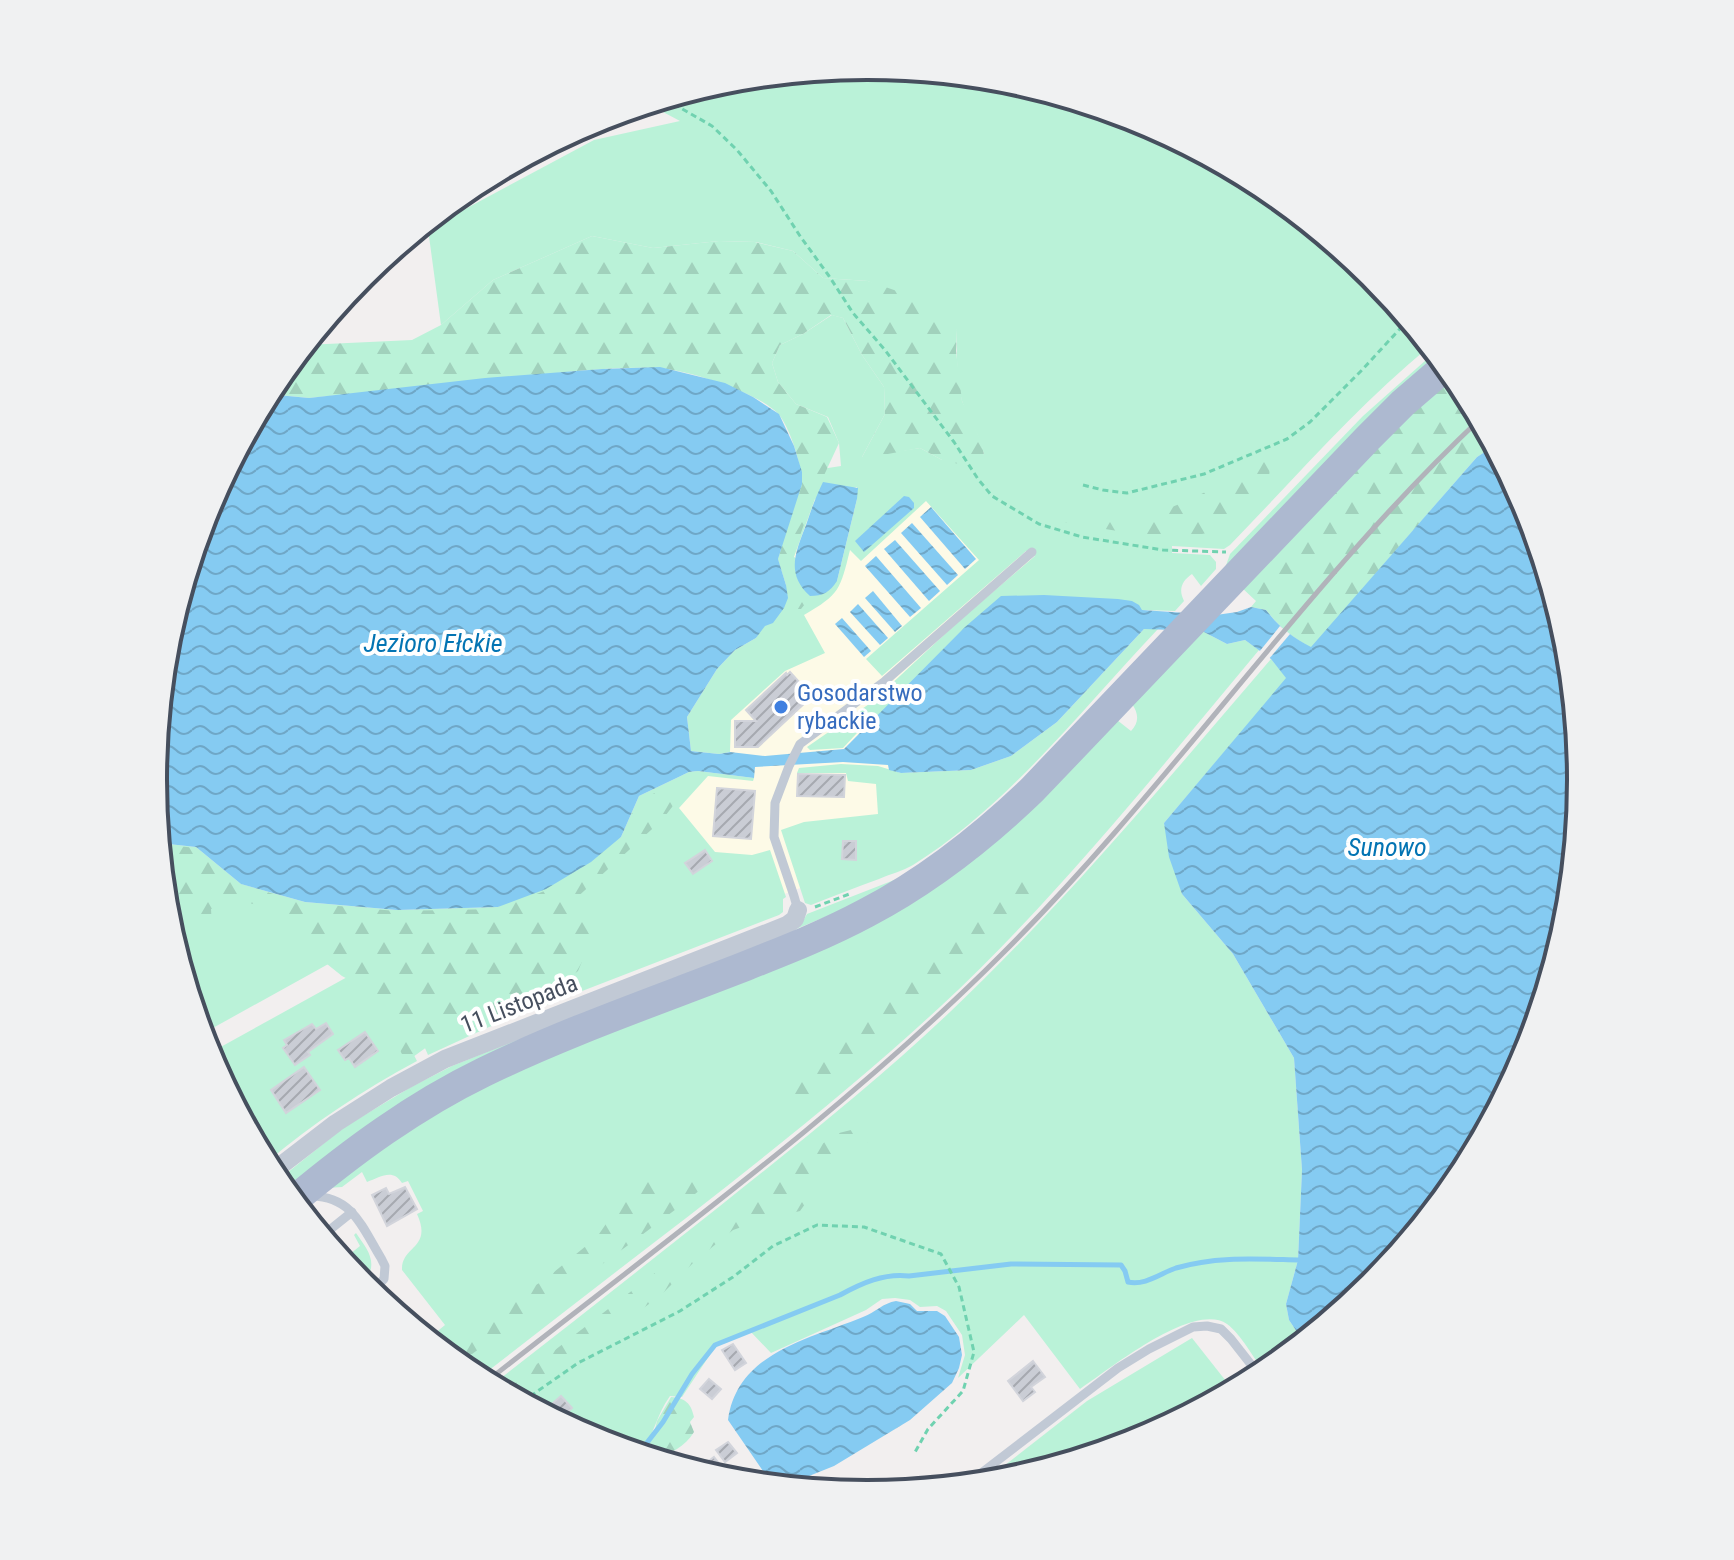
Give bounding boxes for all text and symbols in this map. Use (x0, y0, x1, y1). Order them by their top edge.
water label: Jezioro Ełckie (363, 628, 503, 658)
place label: Gosodarstwo rybackie (797, 679, 923, 735)
marker: Gosodarstwo rybackie (772, 698, 790, 716)
water label: Sunowo (1347, 832, 1427, 862)
street label: 11 Listopada (457, 969, 581, 1039)

